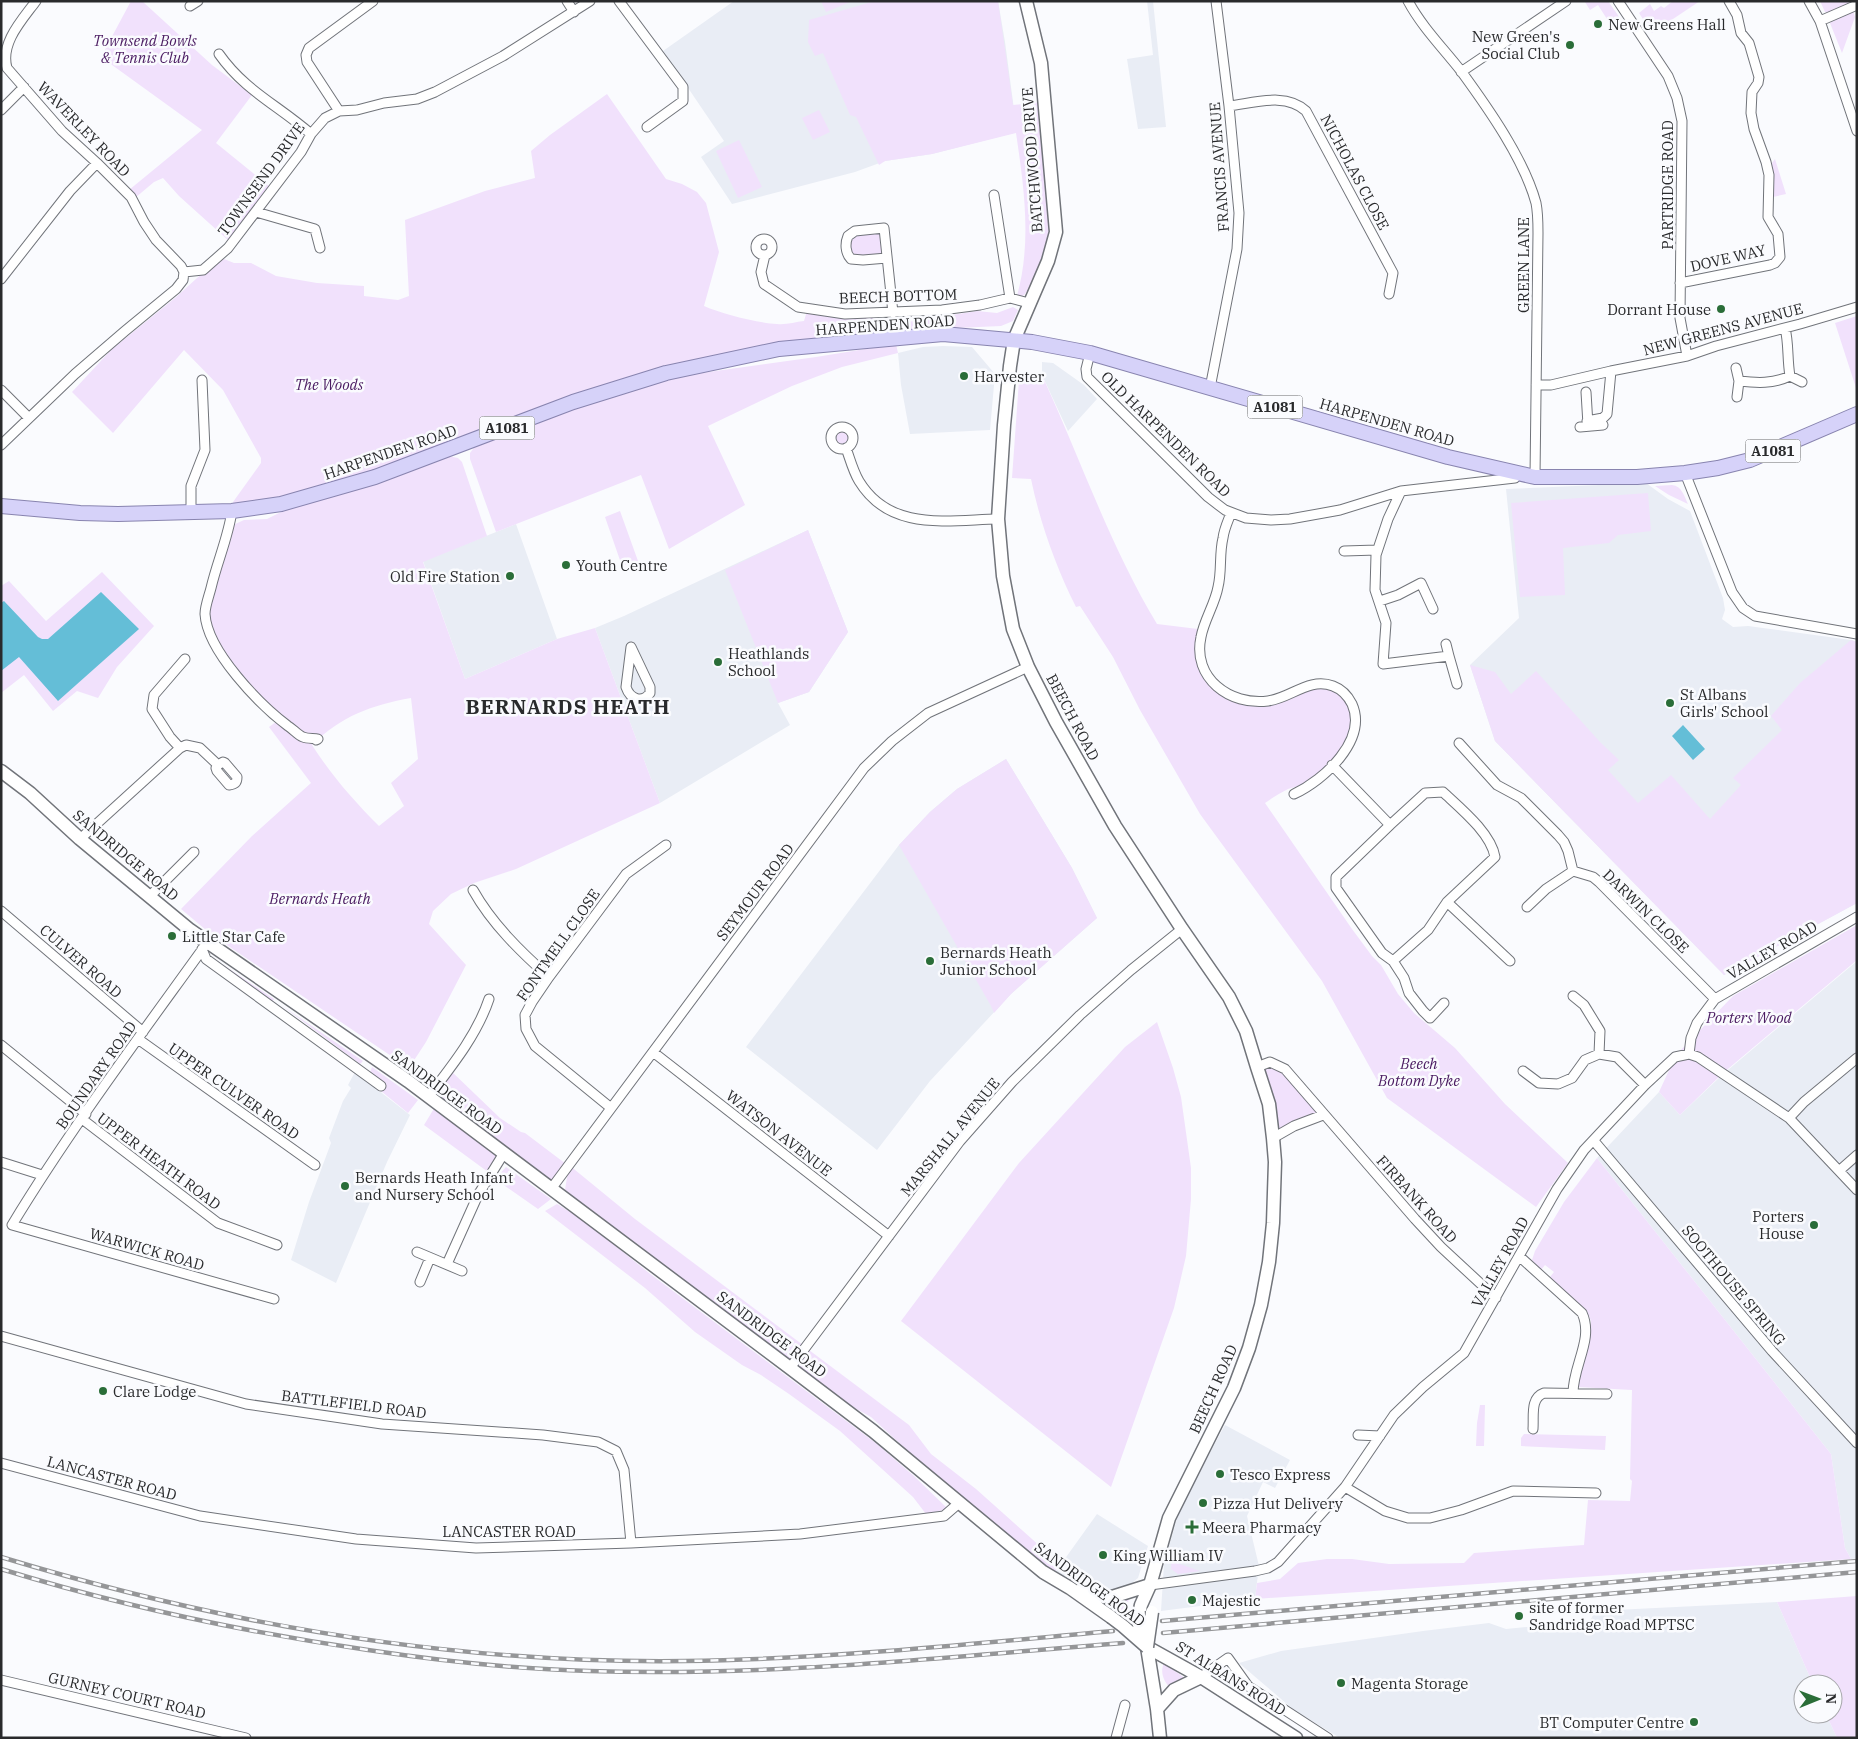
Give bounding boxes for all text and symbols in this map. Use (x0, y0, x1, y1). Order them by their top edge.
place label: New Greens Hall (1608, 15, 1726, 34)
marker: New Greens Hall (1592, 18, 1604, 30)
place label: New Green's Social Club (1472, 27, 1560, 63)
park label: Townsend Bowls & Tennis Club (93, 31, 197, 67)
marker: New Green's Social Club (1564, 39, 1576, 51)
street label: WAVERLEY ROAD (34, 77, 134, 181)
street label: BATCHWOOD DRIVE (1017, 87, 1047, 233)
street label: FRANCIS AVENUE (1205, 101, 1233, 233)
street label: NICHOLAS CLOSE (1316, 111, 1394, 233)
street label: TOWNSEND DRIVE (213, 118, 309, 240)
street label: PARTRIDGE ROAD (1658, 120, 1677, 250)
street label: GREEN LANE (1514, 217, 1533, 313)
street label: DOVE WAY (1688, 240, 1768, 276)
street label: BEECH BOTTOM (838, 284, 958, 308)
street label: NEW GREENS AVENUE (1641, 298, 1805, 360)
place label: Dorrant House (1607, 300, 1711, 319)
marker: Dorrant House (1715, 303, 1727, 315)
street label: HARPENDEN ROAD (815, 311, 955, 339)
place label: Harvester (974, 367, 1045, 386)
street label: OLD HARPENDEN ROAD (1097, 367, 1235, 501)
marker: Harvester (958, 370, 970, 382)
park label: The Woods (295, 375, 364, 394)
street label: HARPENDEN ROAD (1317, 394, 1457, 450)
road number: A1081 (1248, 396, 1302, 418)
road number: A1081 (480, 416, 534, 439)
street label: HARPENDEN ROAD (321, 420, 459, 484)
road number: A1081 (1746, 440, 1800, 462)
place label: Youth Centre (576, 556, 668, 575)
marker: Youth Centre (560, 559, 572, 571)
place label: Old Fire Station (390, 567, 500, 586)
marker: Old Fire Station (504, 570, 516, 582)
place label: Heathlands School (728, 644, 809, 680)
marker: Heathlands School (712, 656, 724, 668)
street label: BEECH ROAD (1042, 670, 1104, 764)
place label: St Albans Girls' School (1680, 685, 1768, 721)
district label: BERNARDS HEATH (465, 693, 671, 720)
marker: St Albans Girls' School (1664, 697, 1676, 709)
street label: SANDRIDGE ROAD (69, 805, 183, 905)
street label: SEYMOUR ROAD (712, 839, 798, 945)
street label: DARWIN CLOSE (1599, 865, 1693, 957)
street label: FONTMELL CLOSE (512, 885, 604, 1005)
park label: Bernards Heath (268, 889, 371, 908)
street label: VALLEY ROAD (1724, 917, 1820, 983)
street label: CULVER ROAD (36, 920, 126, 1002)
place label: Little Star Cafe (182, 927, 285, 946)
marker: Little Star Cafe (166, 930, 178, 942)
place label: Bernards Heath Junior School (940, 943, 1052, 979)
marker: Bernards Heath Junior School (924, 955, 936, 967)
park label: Porters Wood (1705, 1008, 1793, 1027)
street label: BOUNDARY ROAD (52, 1017, 140, 1133)
street label: UPPER CULVER ROAD (165, 1039, 303, 1143)
street label: SANDRIDGE ROAD (388, 1045, 506, 1139)
park label: Beech Bottom Dyke (1377, 1054, 1460, 1090)
street label: MARSHALL AVENUE (896, 1074, 1004, 1200)
street label: WATSON AVENUE (722, 1086, 836, 1180)
street label: UPPER HEATH ROAD (93, 1108, 225, 1214)
street label: FIRBANK ROAD (1373, 1151, 1461, 1247)
place label: Bernards Heath Infant and Nursery School (355, 1168, 513, 1204)
marker: Bernards Heath Infant and Nursery School (339, 1180, 351, 1192)
place label: Porters House (1752, 1207, 1804, 1243)
street label: VALLEY ROAD (1467, 1213, 1533, 1311)
marker: Porters House (1808, 1219, 1820, 1231)
street label: SOOTHOUSE SPRING (1678, 1221, 1790, 1349)
street label: WARWICK ROAD (87, 1224, 207, 1274)
street label: SANDRIDGE ROAD (713, 1287, 831, 1381)
street label: BEECH ROAD (1185, 1342, 1241, 1436)
place label: Clare Lodge (113, 1382, 196, 1401)
marker: Clare Lodge (97, 1385, 109, 1397)
street label: BATTLEFIELD ROAD (280, 1386, 428, 1422)
street label: LANCASTER ROAD (45, 1452, 179, 1504)
place label: Tesco Express (1230, 1465, 1330, 1484)
marker: Tesco Express (1214, 1468, 1226, 1480)
place label: Pizza Hut Delivery (1213, 1494, 1343, 1513)
marker: Pizza Hut Delivery (1197, 1497, 1209, 1509)
place label: Meera Pharmacy (1202, 1518, 1321, 1537)
marker: Meera Pharmacy (1186, 1521, 1198, 1533)
street label: LANCASTER ROAD (442, 1522, 576, 1541)
street label: SANDRIDGE ROAD (1031, 1537, 1149, 1631)
place label: King William IV (1113, 1546, 1223, 1565)
marker: King William IV (1097, 1549, 1109, 1561)
place label: Majestic (1202, 1591, 1261, 1610)
marker: Majestic (1186, 1594, 1198, 1606)
place label: site of former Sandridge Road MPTSC (1529, 1598, 1695, 1634)
marker: site of former Sandridge Road MPTSC (1513, 1610, 1525, 1622)
street label: ST ALBANS ROAD (1172, 1636, 1290, 1720)
street label: GURNEY COURT ROAD (46, 1668, 208, 1722)
place label: Magenta Storage (1351, 1674, 1468, 1693)
north arrow (1793, 1674, 1843, 1724)
marker: Magenta Storage (1335, 1677, 1347, 1689)
text: N (1822, 1693, 1840, 1704)
place label: BT Computer Centre (1540, 1713, 1684, 1732)
marker: BT Computer Centre (1688, 1716, 1700, 1728)

